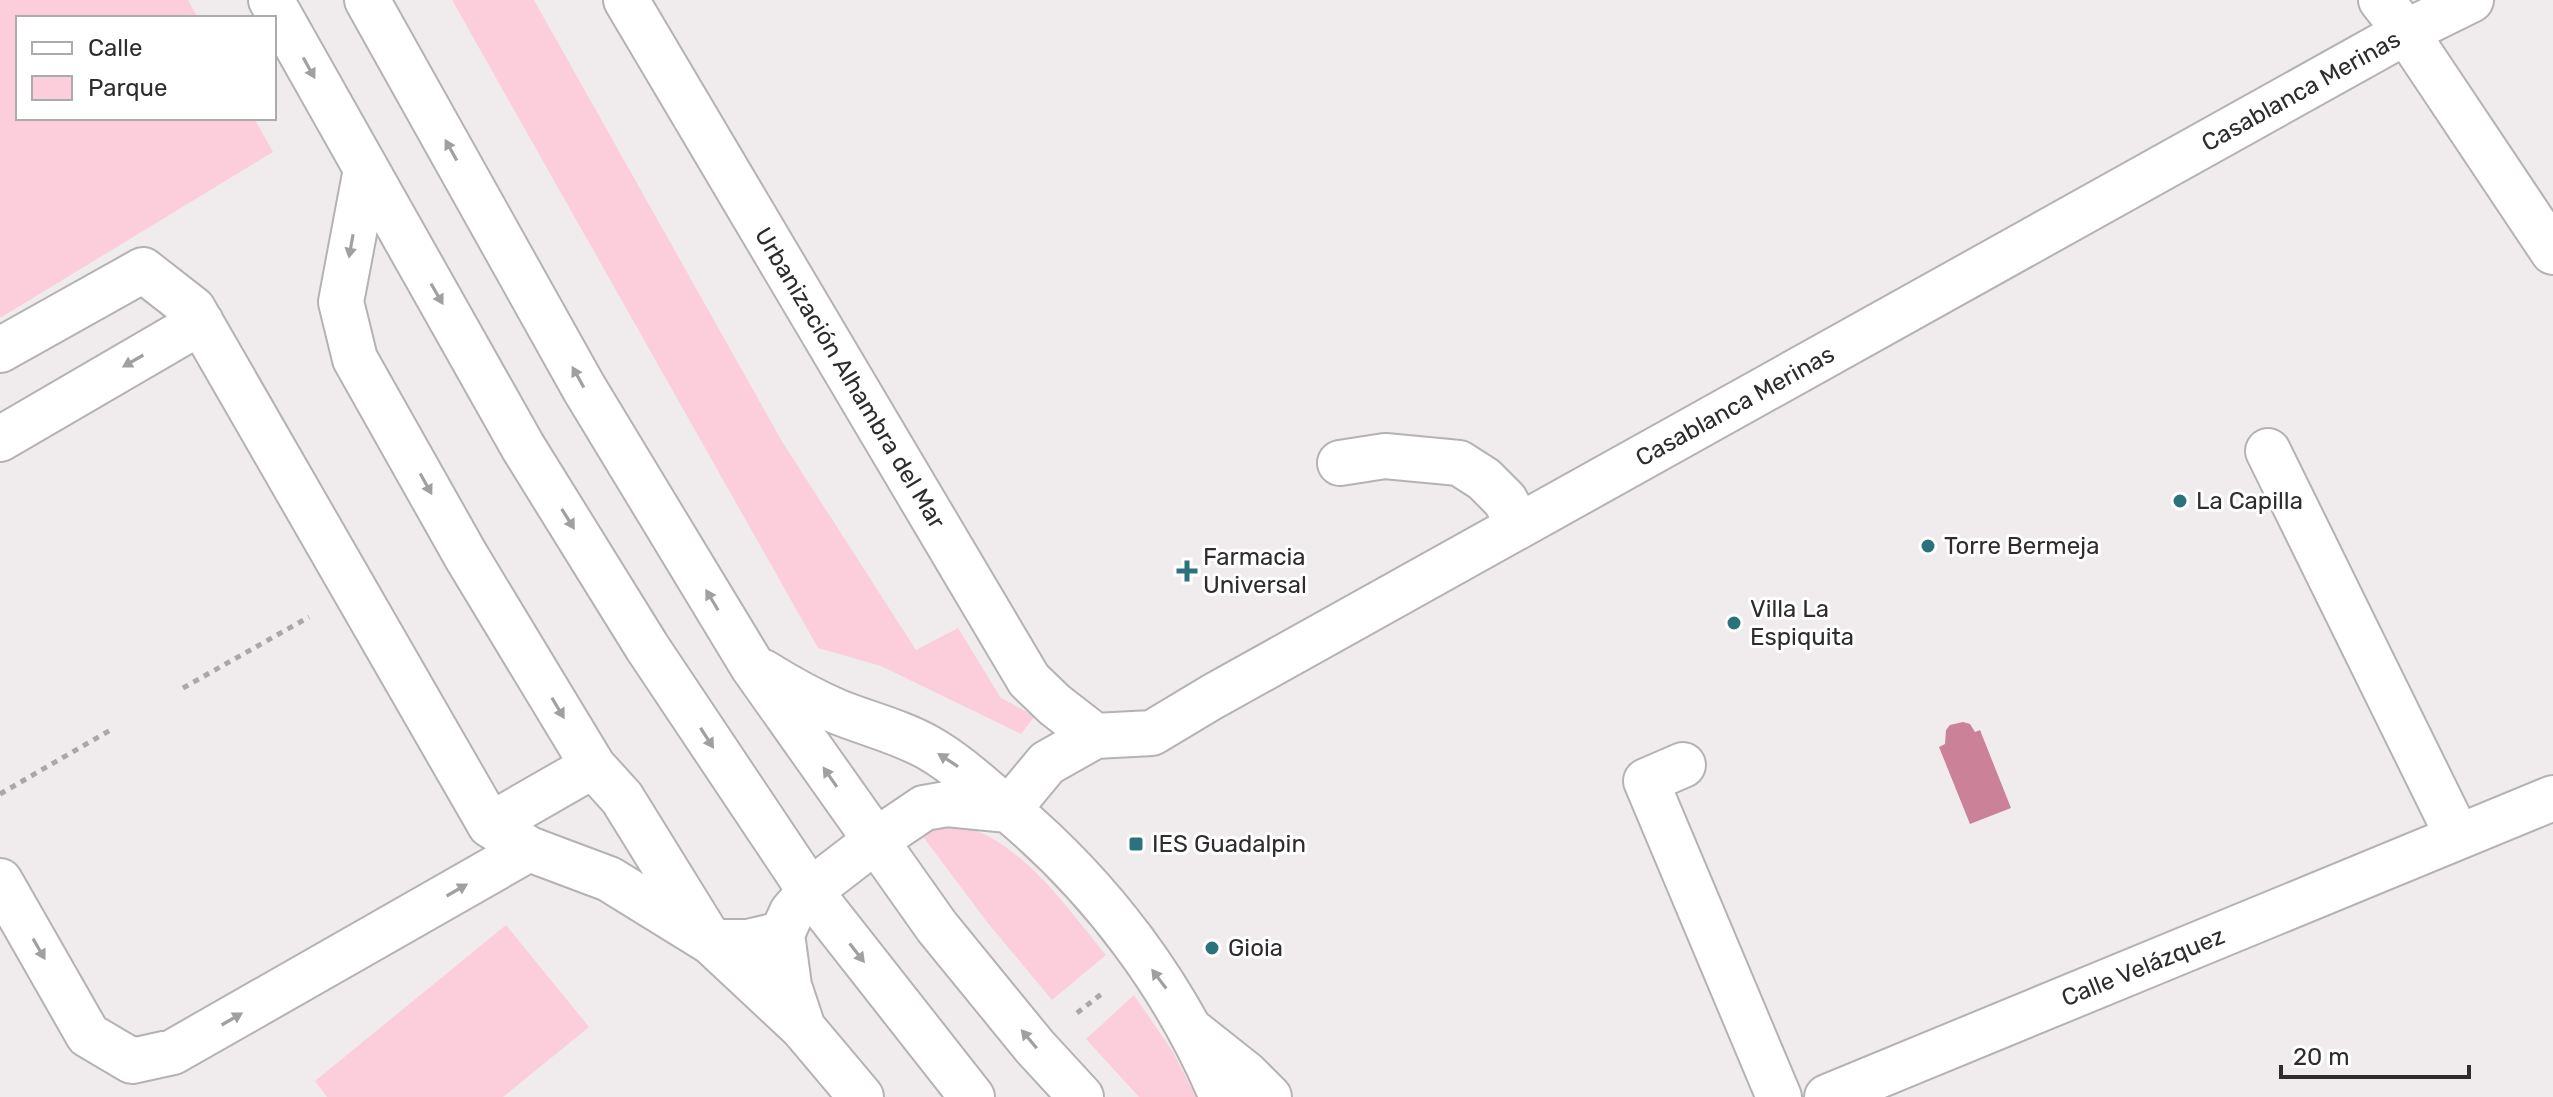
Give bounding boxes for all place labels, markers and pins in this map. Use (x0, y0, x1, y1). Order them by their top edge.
place label: La Capilla (2196, 487, 2303, 515)
marker: La Capilla (2171, 492, 2189, 510)
place label: Torre Bermeja (1944, 532, 2099, 560)
marker: Torre Bermeja (1919, 537, 1937, 555)
place label: Farmacia Universal (1203, 543, 1307, 599)
marker: Farmacia Universal (1178, 562, 1196, 580)
place label: Villa La Espiquita (1750, 595, 1854, 651)
marker: Villa La Espiquita (1725, 614, 1743, 632)
place label: IES Guadalpin (1152, 830, 1306, 858)
marker: IES Guadalpin (1127, 835, 1145, 853)
place label: Gioia (1228, 934, 1283, 962)
marker: Gioia (1203, 939, 1221, 957)

